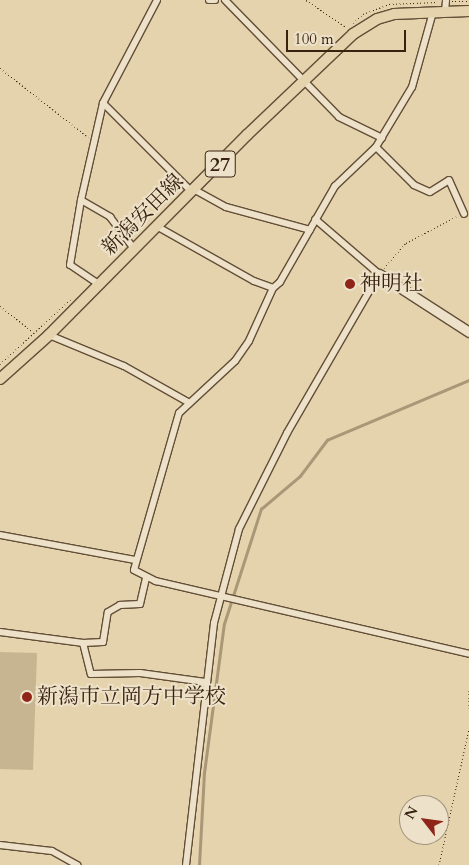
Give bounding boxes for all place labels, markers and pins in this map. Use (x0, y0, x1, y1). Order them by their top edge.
place label: 神明社 (360, 271, 423, 297)
marker: 神明社 (344, 278, 356, 290)
place label: 新潟市立岡方中学校 (37, 684, 226, 710)
marker: 新潟市立岡方中学校 (21, 691, 33, 703)

